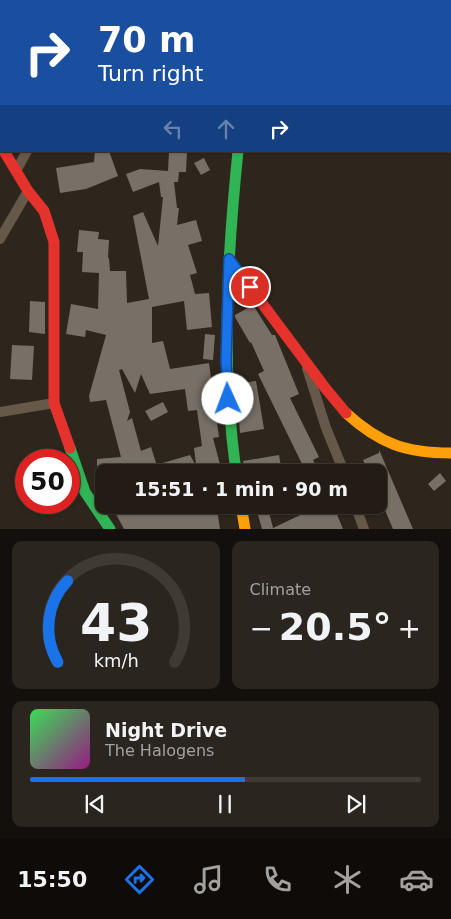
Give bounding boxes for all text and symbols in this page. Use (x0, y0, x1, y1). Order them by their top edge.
icon: right (15, 20, 80, 85)
text: 70 m (98, 20, 195, 60)
text: Turn right (98, 61, 203, 86)
icon: left (159, 115, 187, 143)
icon: ahead (212, 115, 240, 143)
icon: right (265, 115, 293, 143)
pin (229, 266, 271, 308)
icon: arrive (236, 273, 264, 301)
position arrow (201, 372, 253, 424)
speed limit sign: 50 (15, 449, 80, 514)
text: 15:51 · 1 min · 90 m (134, 478, 348, 500)
text: Climate (250, 580, 311, 599)
text: 43 (80, 593, 152, 653)
text: 20.5° (279, 605, 392, 649)
text: − (250, 612, 273, 645)
text: + (398, 612, 421, 645)
text: km/h (93, 650, 138, 671)
text: Night Drive (105, 719, 227, 741)
text: The Halogens (105, 741, 214, 760)
icon: previous (81, 790, 109, 818)
icon: pause (211, 790, 239, 818)
icon: next (342, 790, 370, 818)
icon: directions (122, 862, 157, 897)
icon: music (191, 862, 226, 897)
icon: phone (260, 862, 295, 897)
icon: climate (330, 862, 365, 897)
icon: car (399, 862, 434, 897)
text: 15:50 (17, 867, 87, 892)

